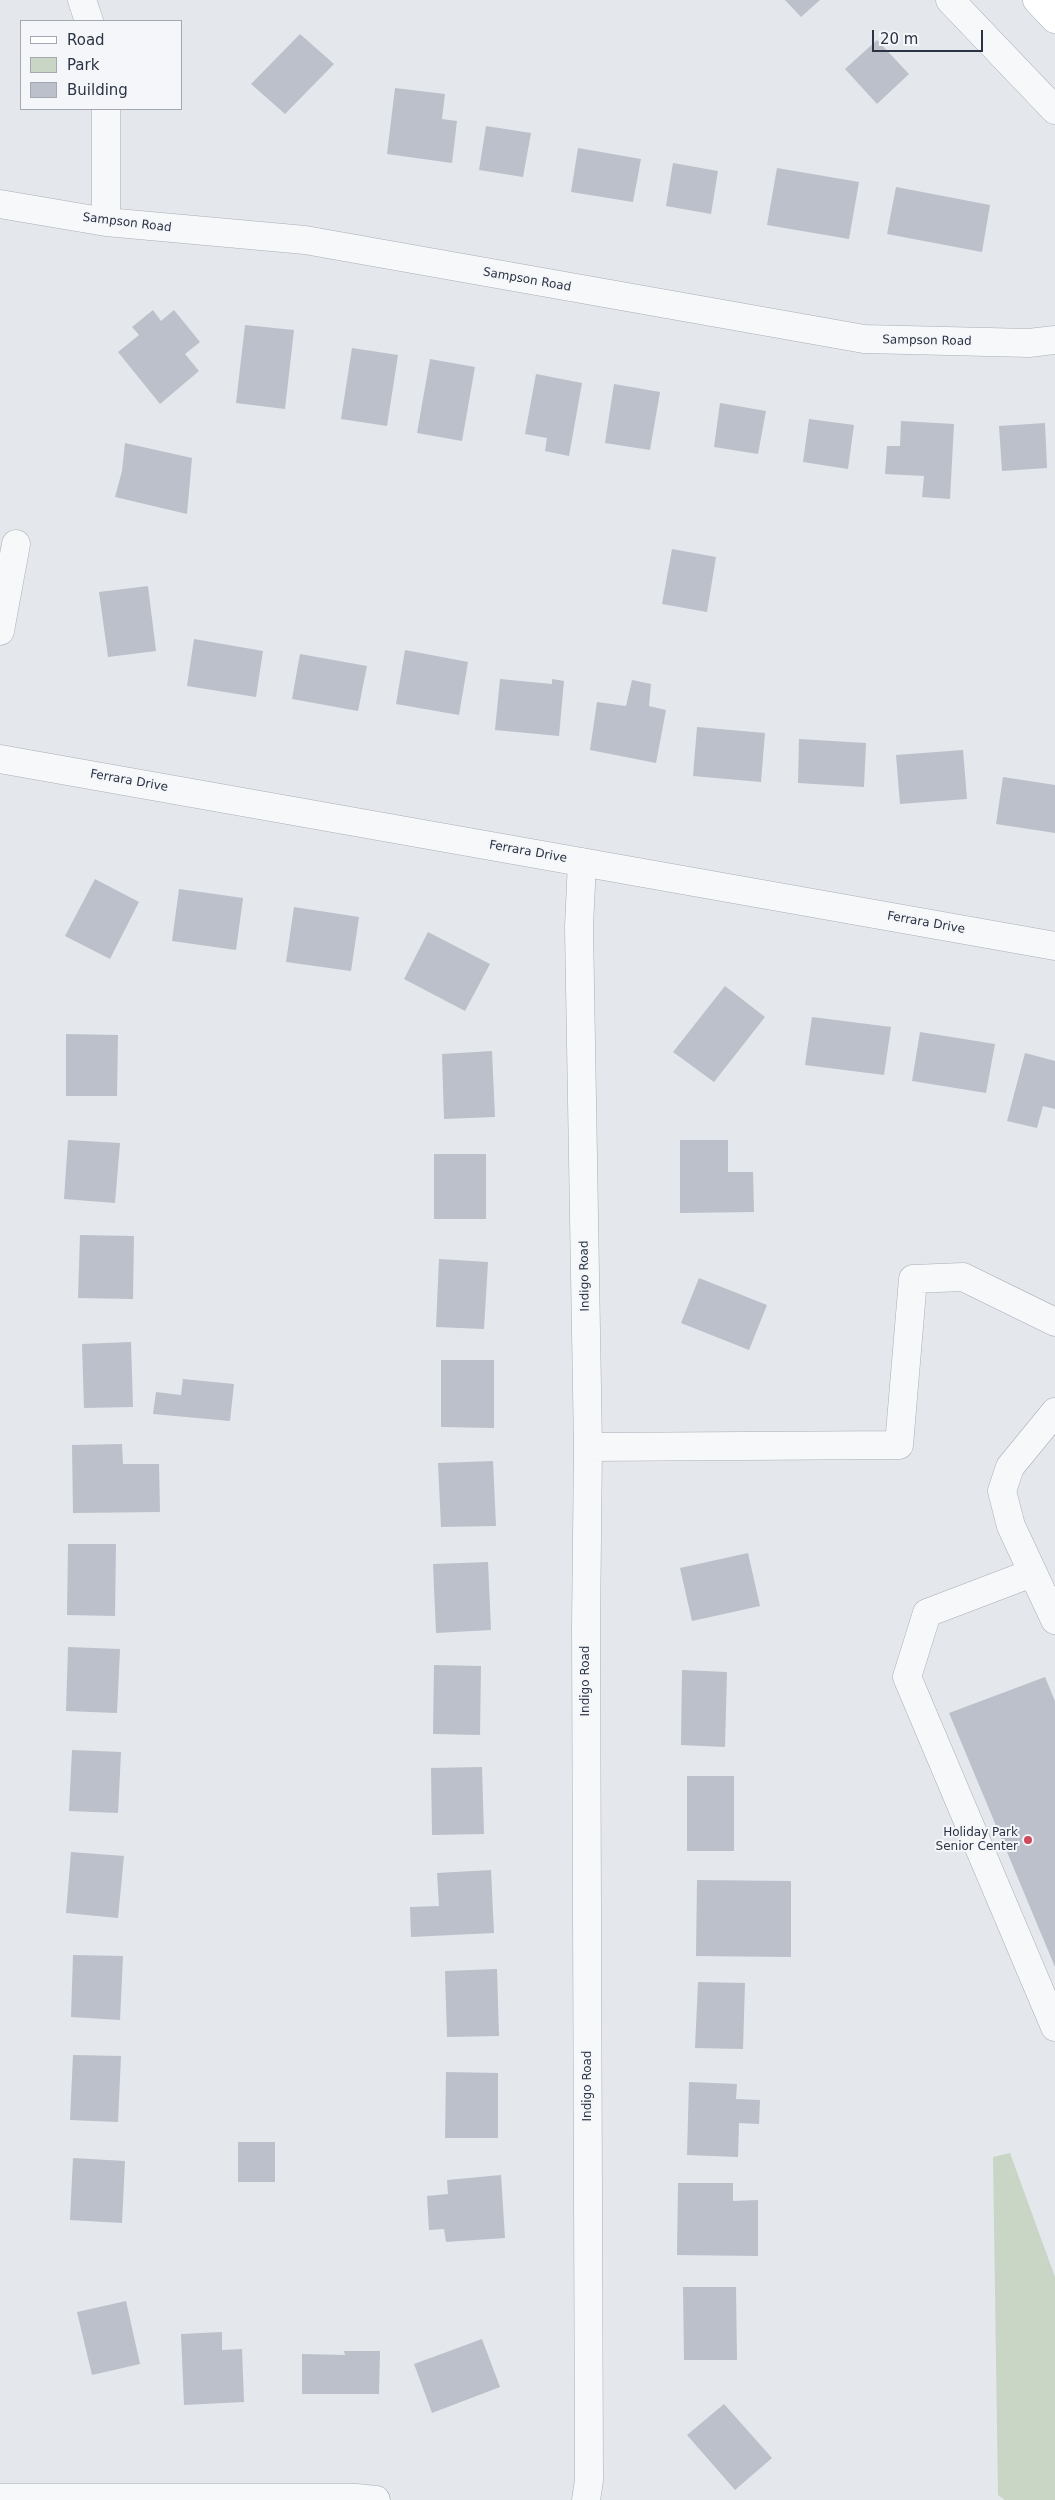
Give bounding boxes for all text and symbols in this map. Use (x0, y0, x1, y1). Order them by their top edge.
legend (20, 20, 182, 110)
scale bar (875, 20, 986, 52)
text: 20 m (880, 30, 918, 48)
text: Road (67, 31, 105, 49)
text: Park (67, 56, 99, 74)
text: Building (67, 81, 128, 99)
street label: Sampson Road (82, 210, 172, 236)
street label: Sampson Road (482, 265, 572, 295)
street label: Sampson Road (882, 333, 972, 349)
street label: Ferrara Drive (89, 767, 169, 795)
street label: Ferrara Drive (488, 838, 568, 866)
street label: Ferrara Drive (886, 909, 966, 937)
street label: Indigo Road (577, 1240, 593, 1312)
street label: Indigo Road (579, 1646, 593, 1716)
place label: Holiday Park Senior Center (936, 1826, 1018, 1854)
marker: Holiday Park Senior Center (1022, 1834, 1034, 1846)
street label: Indigo Road (581, 2051, 595, 2121)

